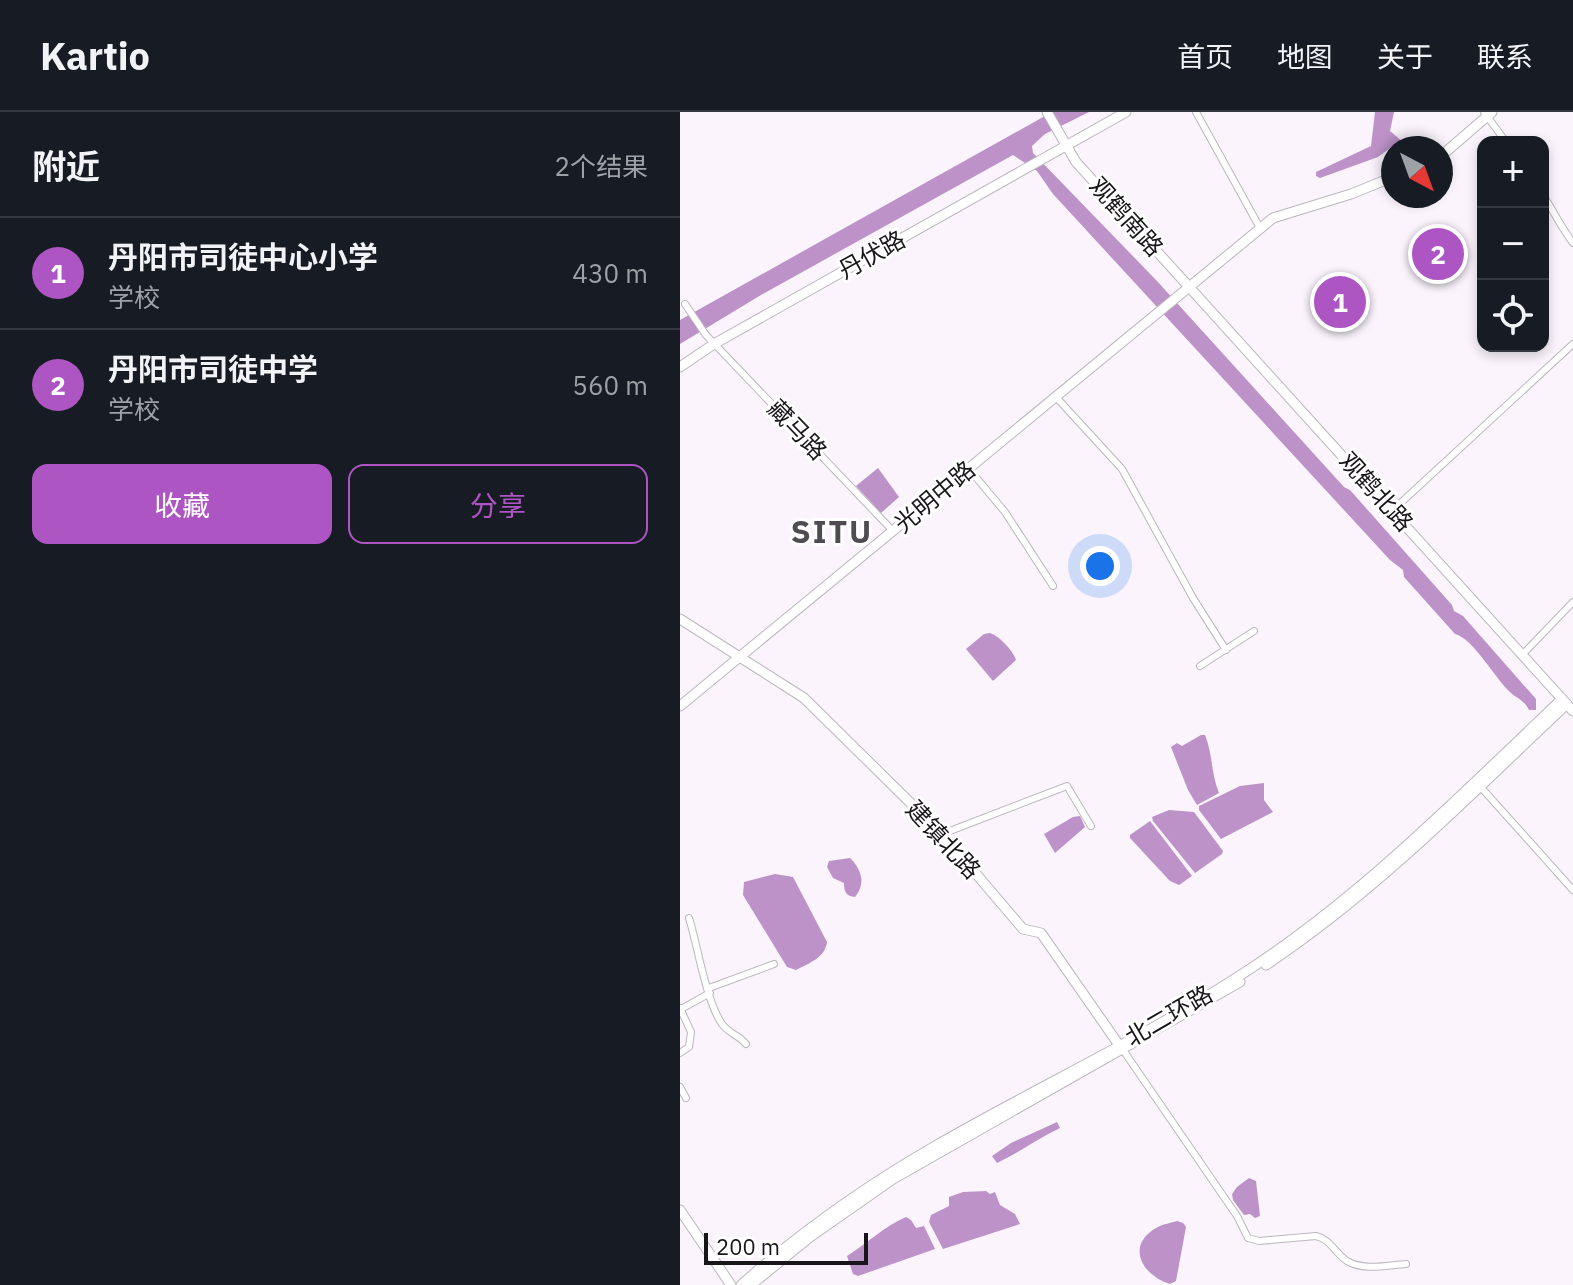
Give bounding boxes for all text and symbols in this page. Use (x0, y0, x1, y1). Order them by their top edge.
text: Kartio (40, 31, 150, 80)
text: 首页 (1177, 38, 1233, 75)
text: 地图 (1277, 38, 1333, 75)
text: 关于 (1377, 38, 1433, 75)
text: 联系 (1477, 38, 1533, 75)
north arrow (1381, 136, 1453, 208)
map controls (1477, 136, 1549, 352)
button: + (1477, 136, 1549, 208)
text: 附近 (32, 144, 100, 188)
text: 2个结果 (554, 149, 648, 183)
street label: 观鹤南路 (1083, 170, 1171, 263)
button: − (1477, 208, 1549, 280)
street label: 丹伏路 (832, 223, 911, 286)
pin: 2 (1412, 224, 1464, 284)
text: 丹阳市司徒中心小学 (108, 237, 378, 276)
text: 1 (50, 256, 66, 290)
text: 430 m (572, 256, 648, 290)
pin: 1 (1314, 272, 1366, 332)
text: 学校 (108, 280, 160, 314)
button: locate (1477, 280, 1549, 352)
text: 丹阳市司徒中学 (108, 349, 318, 388)
text: 2 (50, 368, 66, 402)
text: 560 m (572, 368, 648, 402)
text: 学校 (108, 392, 160, 426)
street label: 藏马路 (761, 392, 834, 466)
street label: 观鹤北路 (1333, 445, 1421, 538)
street label: 光明中路 (887, 453, 981, 539)
button: 收藏 (32, 464, 332, 544)
button: 分享 (348, 464, 648, 544)
district label: SITU (791, 510, 873, 552)
your location (1080, 546, 1120, 586)
street label: 建镇北路 (899, 793, 988, 885)
street label: 北二环路 (1119, 977, 1218, 1053)
scale bar (704, 1229, 868, 1265)
text: 200 m (716, 1232, 780, 1261)

